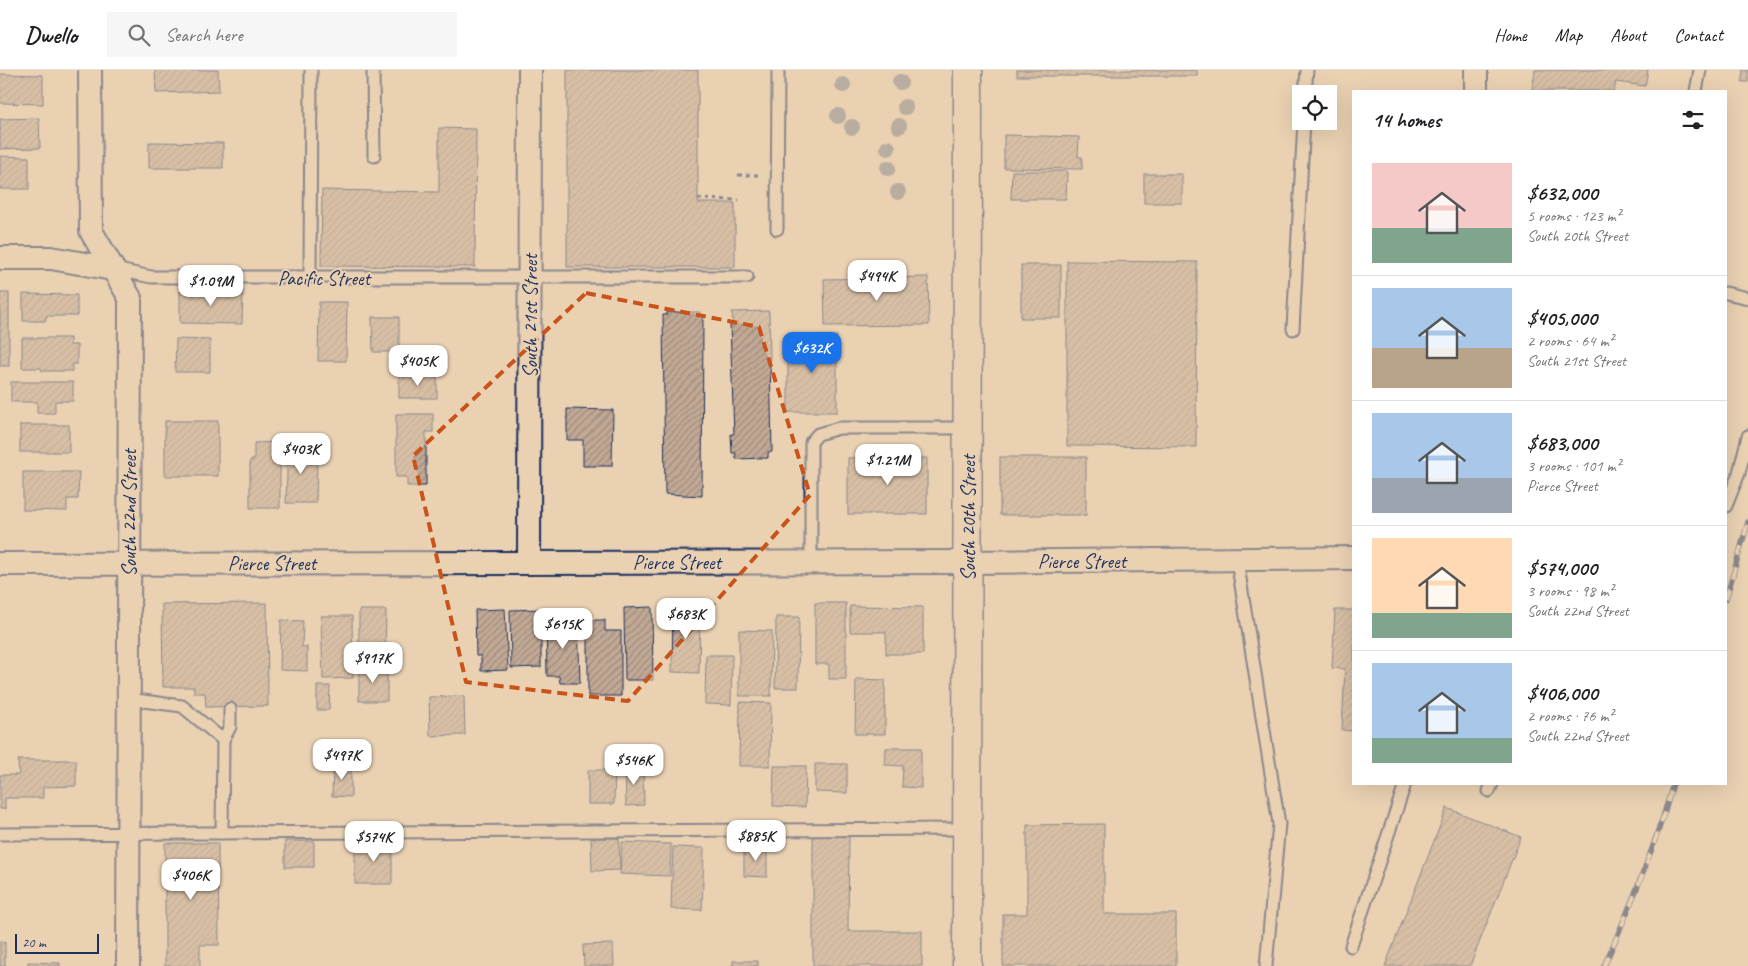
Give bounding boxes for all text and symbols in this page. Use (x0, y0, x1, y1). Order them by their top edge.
search box (107, 12, 457, 57)
text: Dwello (25, 20, 77, 50)
icon: search (125, 21, 153, 49)
text: Search here (165, 23, 243, 47)
text: Home (1494, 24, 1527, 46)
text: Map (1555, 24, 1582, 46)
text: About (1610, 24, 1646, 46)
text: Contact (1674, 24, 1723, 46)
map controls (1292, 85, 1337, 130)
button: locate (1292, 85, 1337, 130)
icon: filters (1679, 106, 1707, 134)
text: 14 homes (1372, 107, 1441, 133)
text: $632,000 (1527, 180, 1598, 206)
icon: home (1412, 183, 1472, 243)
text: 5 rooms · 123 m² (1527, 206, 1621, 226)
text: South 20th Street (1527, 226, 1628, 246)
street label: South 21st Street (518, 252, 543, 378)
pin: $494K (842, 260, 912, 302)
pin: $1.09M (170, 264, 252, 307)
street label: Pacific Street (278, 266, 373, 291)
text: $494K (859, 266, 895, 286)
text: $1.09M (189, 271, 233, 291)
text: $405,000 (1527, 305, 1597, 331)
icon: home (1412, 308, 1472, 368)
text: 2 rooms · 64 m² (1527, 331, 1613, 351)
pin: $632K (777, 332, 847, 374)
text: $632K (793, 338, 831, 358)
pin: $405K (383, 344, 453, 387)
text: $405K (400, 351, 436, 371)
text: South 21st Street (1527, 351, 1626, 371)
text: $683,000 (1527, 430, 1598, 456)
pin: $403K (266, 432, 336, 475)
icon: home (1412, 433, 1472, 493)
text: $403K (283, 439, 319, 459)
pin: $1.21M (847, 444, 929, 486)
street label: South 22nd Street (117, 447, 142, 577)
text: $1.21M (866, 450, 910, 470)
street label: South 20th Street (956, 453, 981, 581)
text: 3 rooms · 101 m² (1527, 456, 1621, 476)
text: Pierce Street (1527, 476, 1598, 496)
street label: Pierce Street (1038, 549, 1129, 574)
street label: Pierce Street (633, 550, 724, 575)
street label: Pierce Street (228, 551, 319, 576)
text: $574,000 (1527, 555, 1597, 581)
icon: home (1412, 558, 1472, 618)
text: 3 rooms · 98 m² (1527, 581, 1613, 601)
pin: $683K (651, 598, 721, 640)
text: South 22nd Street (1527, 601, 1629, 621)
text: $683K (667, 604, 705, 624)
pin: $615K (528, 608, 598, 650)
text: $615K (544, 614, 582, 634)
pin: $917K (338, 642, 408, 684)
text: $917K (355, 648, 391, 668)
text: $406,000 (1527, 680, 1598, 706)
icon: home (1412, 683, 1472, 743)
text: 2 rooms · 76 m² (1527, 706, 1613, 726)
text: South 22nd Street (1527, 726, 1629, 746)
pin: $497K (307, 738, 377, 781)
pin: $546K (599, 744, 669, 786)
text: $497K (324, 745, 360, 765)
text: $546K (615, 750, 653, 770)
pin: $574K (339, 820, 409, 863)
pin: $885K (721, 820, 791, 862)
text: $885K (738, 826, 774, 846)
text: $574K (356, 827, 392, 847)
pin: $406K (156, 858, 226, 901)
text: $406K (172, 865, 210, 885)
scale bar (15, 931, 99, 954)
text: 20 m (22, 934, 46, 951)

